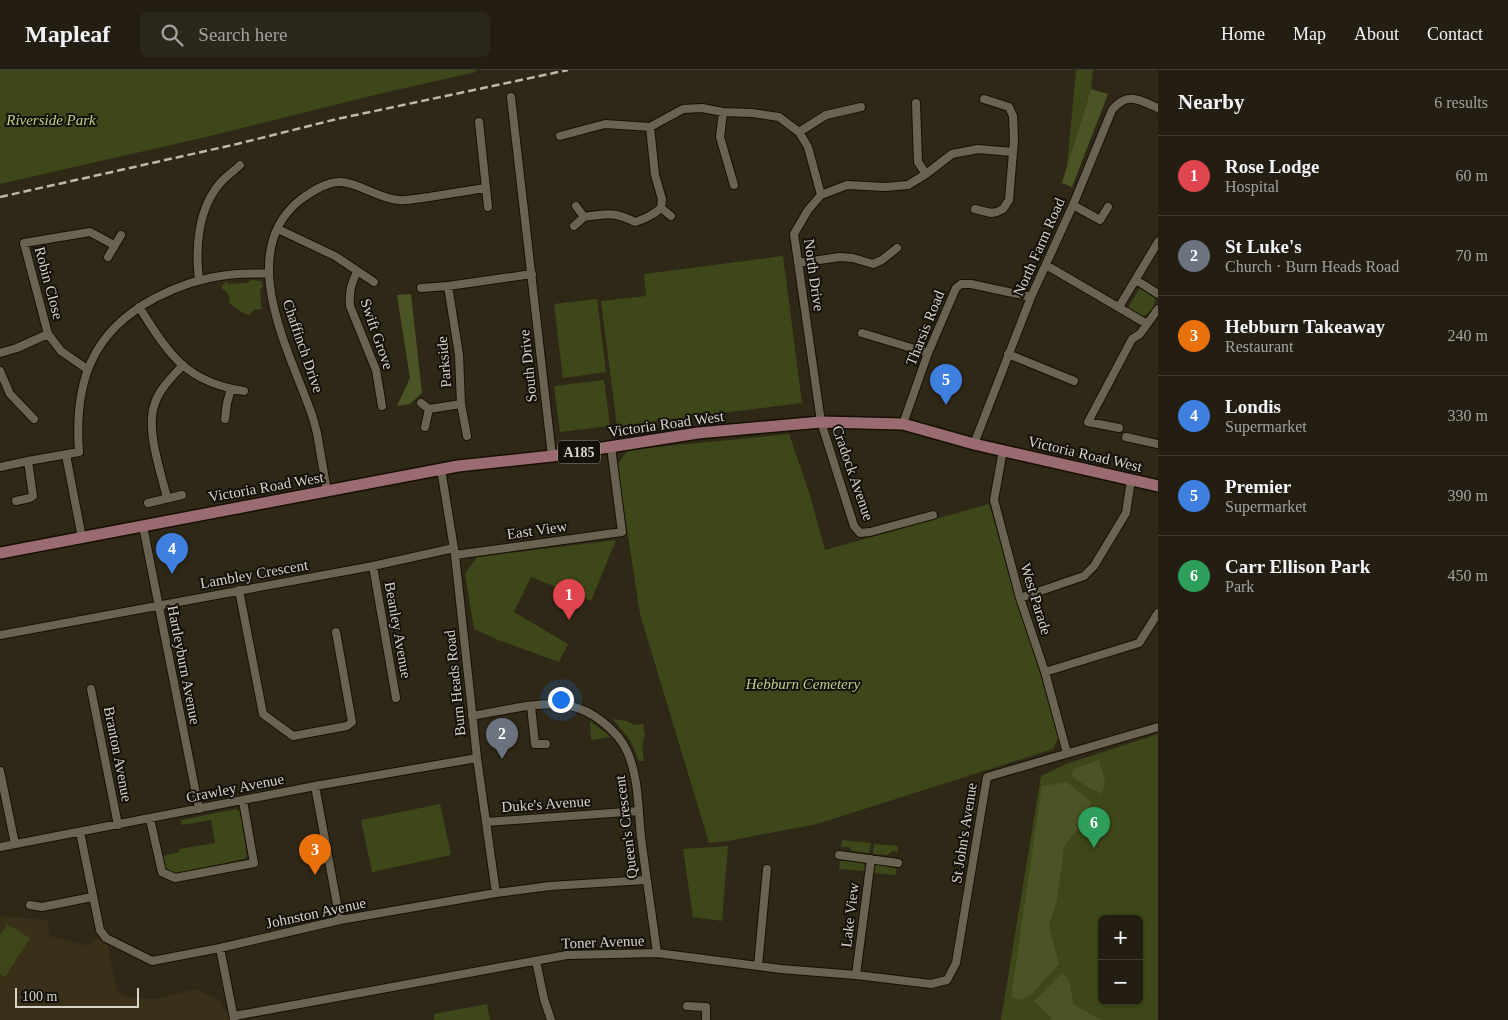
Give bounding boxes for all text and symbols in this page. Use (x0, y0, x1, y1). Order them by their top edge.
search box (140, 12, 490, 57)
text: Mapleaf (25, 21, 110, 47)
icon: search (158, 21, 186, 49)
text: Search here (198, 24, 287, 45)
text: Home (1221, 24, 1265, 44)
text: Map (1293, 24, 1326, 44)
text: About (1354, 24, 1399, 44)
text: Contact (1427, 24, 1483, 44)
text: Nearby (1178, 90, 1245, 114)
text: 6 results (1434, 94, 1488, 111)
park label: Riverside Park (5, 112, 96, 128)
text: Rose Lodge (1225, 156, 1319, 177)
text: 1 (1190, 167, 1198, 184)
text: 60 m (1456, 167, 1488, 184)
text: Hospital (1225, 178, 1279, 195)
street label: North Farm Road (1010, 195, 1068, 299)
text: St Luke's (1225, 236, 1302, 257)
street label: North Drive (801, 238, 827, 313)
street label: Robin Close (32, 245, 66, 321)
text: 2 (1190, 247, 1198, 264)
text: 70 m (1456, 247, 1488, 264)
text: Church · Burn Heads Road (1225, 258, 1399, 275)
street label: Tharsis Road (903, 288, 948, 368)
street label: Chaffinch Drive (280, 297, 327, 395)
street label: Swift Grove (357, 297, 397, 372)
text: Hebburn Takeaway (1225, 316, 1385, 337)
text: 3 (1190, 327, 1198, 344)
text: 240 m (1448, 327, 1488, 344)
street label: South Drive (516, 329, 540, 403)
street label: Parkside (434, 335, 454, 388)
text: Restaurant (1225, 338, 1293, 355)
pin: 5 (930, 364, 962, 405)
text: Londis (1225, 396, 1281, 417)
text: 4 (1190, 407, 1198, 424)
text: 330 m (1448, 407, 1488, 424)
street label: Victoria Road West (607, 408, 726, 440)
text: Supermarket (1225, 418, 1307, 435)
street label: Cradock Avenue (829, 423, 877, 523)
street label: Victoria Road West (1026, 433, 1144, 475)
road number: A185 (558, 441, 600, 464)
street label: Victoria Road West (207, 469, 326, 505)
text: Premier (1225, 476, 1291, 497)
text: 5 (1190, 487, 1198, 504)
text: 390 m (1448, 487, 1488, 504)
text: Supermarket (1225, 498, 1307, 515)
street label: East View (506, 518, 568, 542)
pin: 4 (156, 533, 188, 574)
street label: Lambley Crescent (199, 556, 310, 591)
text: Carr Ellison Park (1225, 556, 1370, 577)
street label: West Parade (1018, 561, 1055, 637)
text: 6 (1190, 567, 1198, 584)
text: 450 m (1448, 567, 1488, 584)
text: Park (1225, 578, 1254, 595)
pin: 1 (553, 579, 585, 620)
street label: Beanley Avenue (382, 581, 414, 680)
street label: Hartleyburn Avenue (165, 604, 203, 726)
street label: Burn Heads Road (441, 629, 469, 737)
park label: Hebburn Cemetery (745, 676, 861, 692)
your location (548, 687, 574, 713)
street label: Branton Avenue (101, 705, 135, 803)
pin: 2 (486, 718, 518, 759)
street label: Crawley Avenue (185, 771, 286, 805)
street label: Queen's Crescent (612, 774, 640, 880)
street label: St John's Avenue (948, 781, 980, 884)
street label: Duke's Avenue (501, 793, 592, 815)
pin: 6 (1078, 807, 1110, 848)
pin: 3 (299, 834, 331, 875)
street label: Lake View (838, 882, 862, 948)
street label: Johnston Avenue (265, 895, 368, 931)
map controls (1098, 915, 1143, 1005)
button: + (1098, 915, 1143, 960)
street label: Toner Avenue (561, 933, 645, 951)
button: − (1098, 960, 1143, 1005)
scale bar (15, 985, 139, 1008)
text: 100 m (22, 989, 57, 1004)

